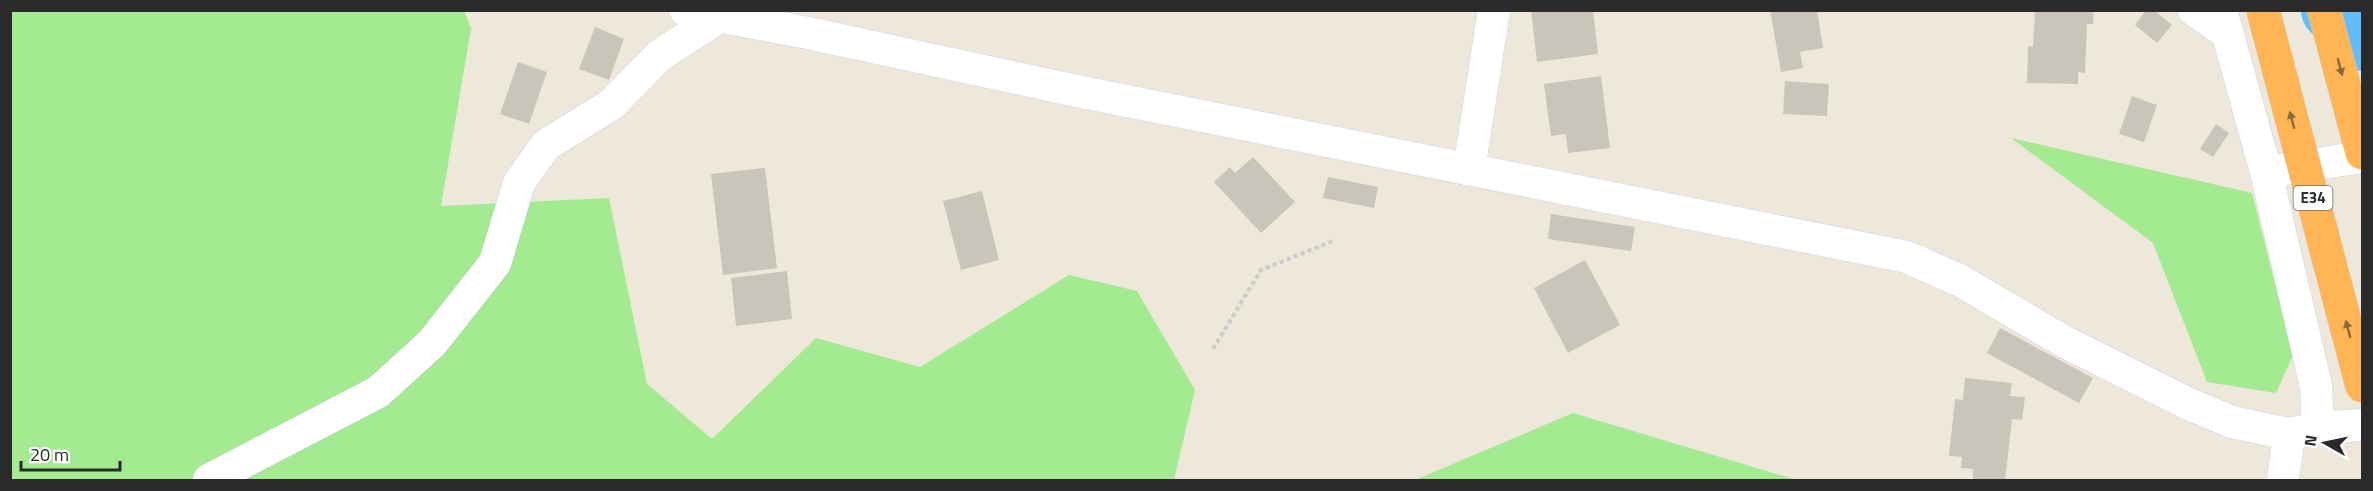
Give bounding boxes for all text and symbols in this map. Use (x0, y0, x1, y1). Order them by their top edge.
one-way arrow (2335, 58, 2345, 76)
one-way arrow (2287, 111, 2297, 129)
road number: E34 (2294, 186, 2332, 210)
one-way arrow (2342, 320, 2352, 338)
north arrow (2295, 413, 2355, 473)
text: N (2297, 433, 2323, 448)
scale bar (21, 434, 120, 472)
text: 20 m (30, 441, 69, 468)

